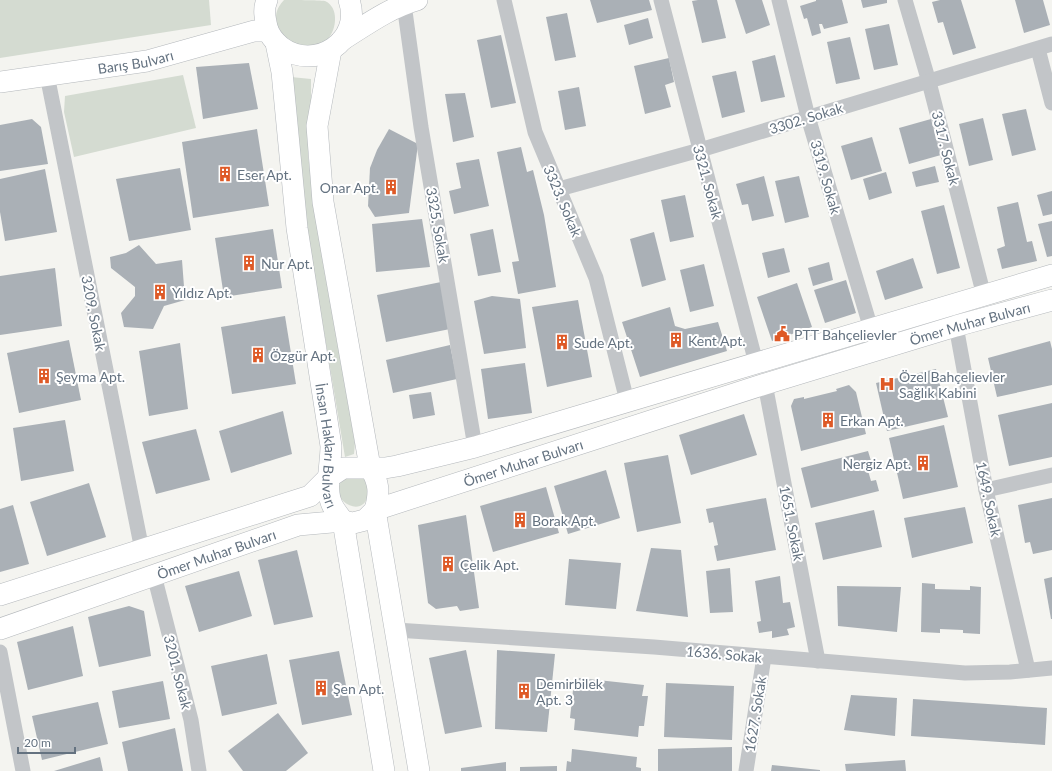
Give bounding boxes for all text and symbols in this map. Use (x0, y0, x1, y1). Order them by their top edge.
street label: Barış Bulvarı (96, 46, 175, 76)
street label: 3302. Sokak (767, 98, 846, 137)
street label: 3317. Sokak (929, 109, 964, 188)
street label: 3319. Sokak (807, 138, 845, 217)
street label: 3321. Sokak (690, 143, 726, 222)
street label: 3323. Sokak (540, 163, 586, 240)
building icon: Eser Apt. (216, 165, 234, 183)
place label: Eser Apt. (237, 166, 292, 183)
building icon: Onar Apt. (382, 178, 400, 196)
place label: Onar Apt. (320, 179, 379, 196)
street label: 3325. Sokak (423, 186, 453, 265)
building icon: Nur Apt. (240, 254, 258, 272)
place label: Nur Apt. (261, 255, 313, 272)
street label: 3209. Sokak (78, 274, 110, 353)
building icon: Yıldız Apt. (151, 283, 169, 301)
place label: Yıldız Apt. (172, 284, 232, 301)
street label: Ömer Muhar Bulvarı (907, 298, 1032, 348)
public building icon: PTT Bahçelievler (773, 325, 791, 343)
place label: PTT Bahçelievler (794, 326, 897, 343)
building icon: Kent Apt. (667, 331, 685, 349)
place label: Kent Apt. (688, 332, 746, 349)
building icon: Sude Apt. (553, 333, 571, 351)
place label: Sude Apt. (574, 334, 633, 351)
building icon: Özgür Apt. (249, 346, 267, 364)
place label: Özgür Apt. (270, 347, 336, 364)
building icon: Şeyma Apt. (35, 367, 53, 385)
place label: Şeyma Apt. (56, 368, 125, 385)
place label: Özel Bahçelievler Sağlık Kabini (899, 368, 1005, 401)
hospital icon: Özel Bahçelievler Sağlık Kabini (878, 375, 896, 393)
street label: İnsan Hakları Bulvarı (313, 382, 341, 511)
building icon: Erkan Apt. (819, 411, 837, 429)
place label: Erkan Apt. (840, 412, 904, 429)
street label: Ömer Muhar Bulvarı (461, 435, 585, 489)
building icon: Nergiz Apt. (914, 454, 932, 472)
place label: Nergiz Apt. (843, 455, 911, 472)
street label: 1649. Sokak (973, 460, 1005, 539)
street label: 1651. Sokak (776, 484, 808, 563)
building icon: Borak Apt. (511, 511, 529, 529)
place label: Borak Apt. (532, 512, 597, 529)
street label: Ömer Muhar Bulvarı (154, 525, 278, 582)
building icon: Çelik Apt. (439, 555, 457, 573)
place label: Çelik Apt. (460, 556, 519, 573)
street label: 3201. Sokak (161, 633, 196, 712)
street label: 1636. Sokak (685, 642, 763, 666)
street label: 1627. Sokak (741, 674, 769, 753)
place label: Demirbilek Apt. 3 (536, 675, 604, 708)
building icon: Şen Apt. (312, 679, 330, 697)
place label: Şen Apt. (333, 680, 384, 697)
building icon: Demirbilek Apt. 3 (515, 682, 533, 700)
scale bar (18, 729, 75, 755)
text: 20 m (24, 735, 51, 750)

